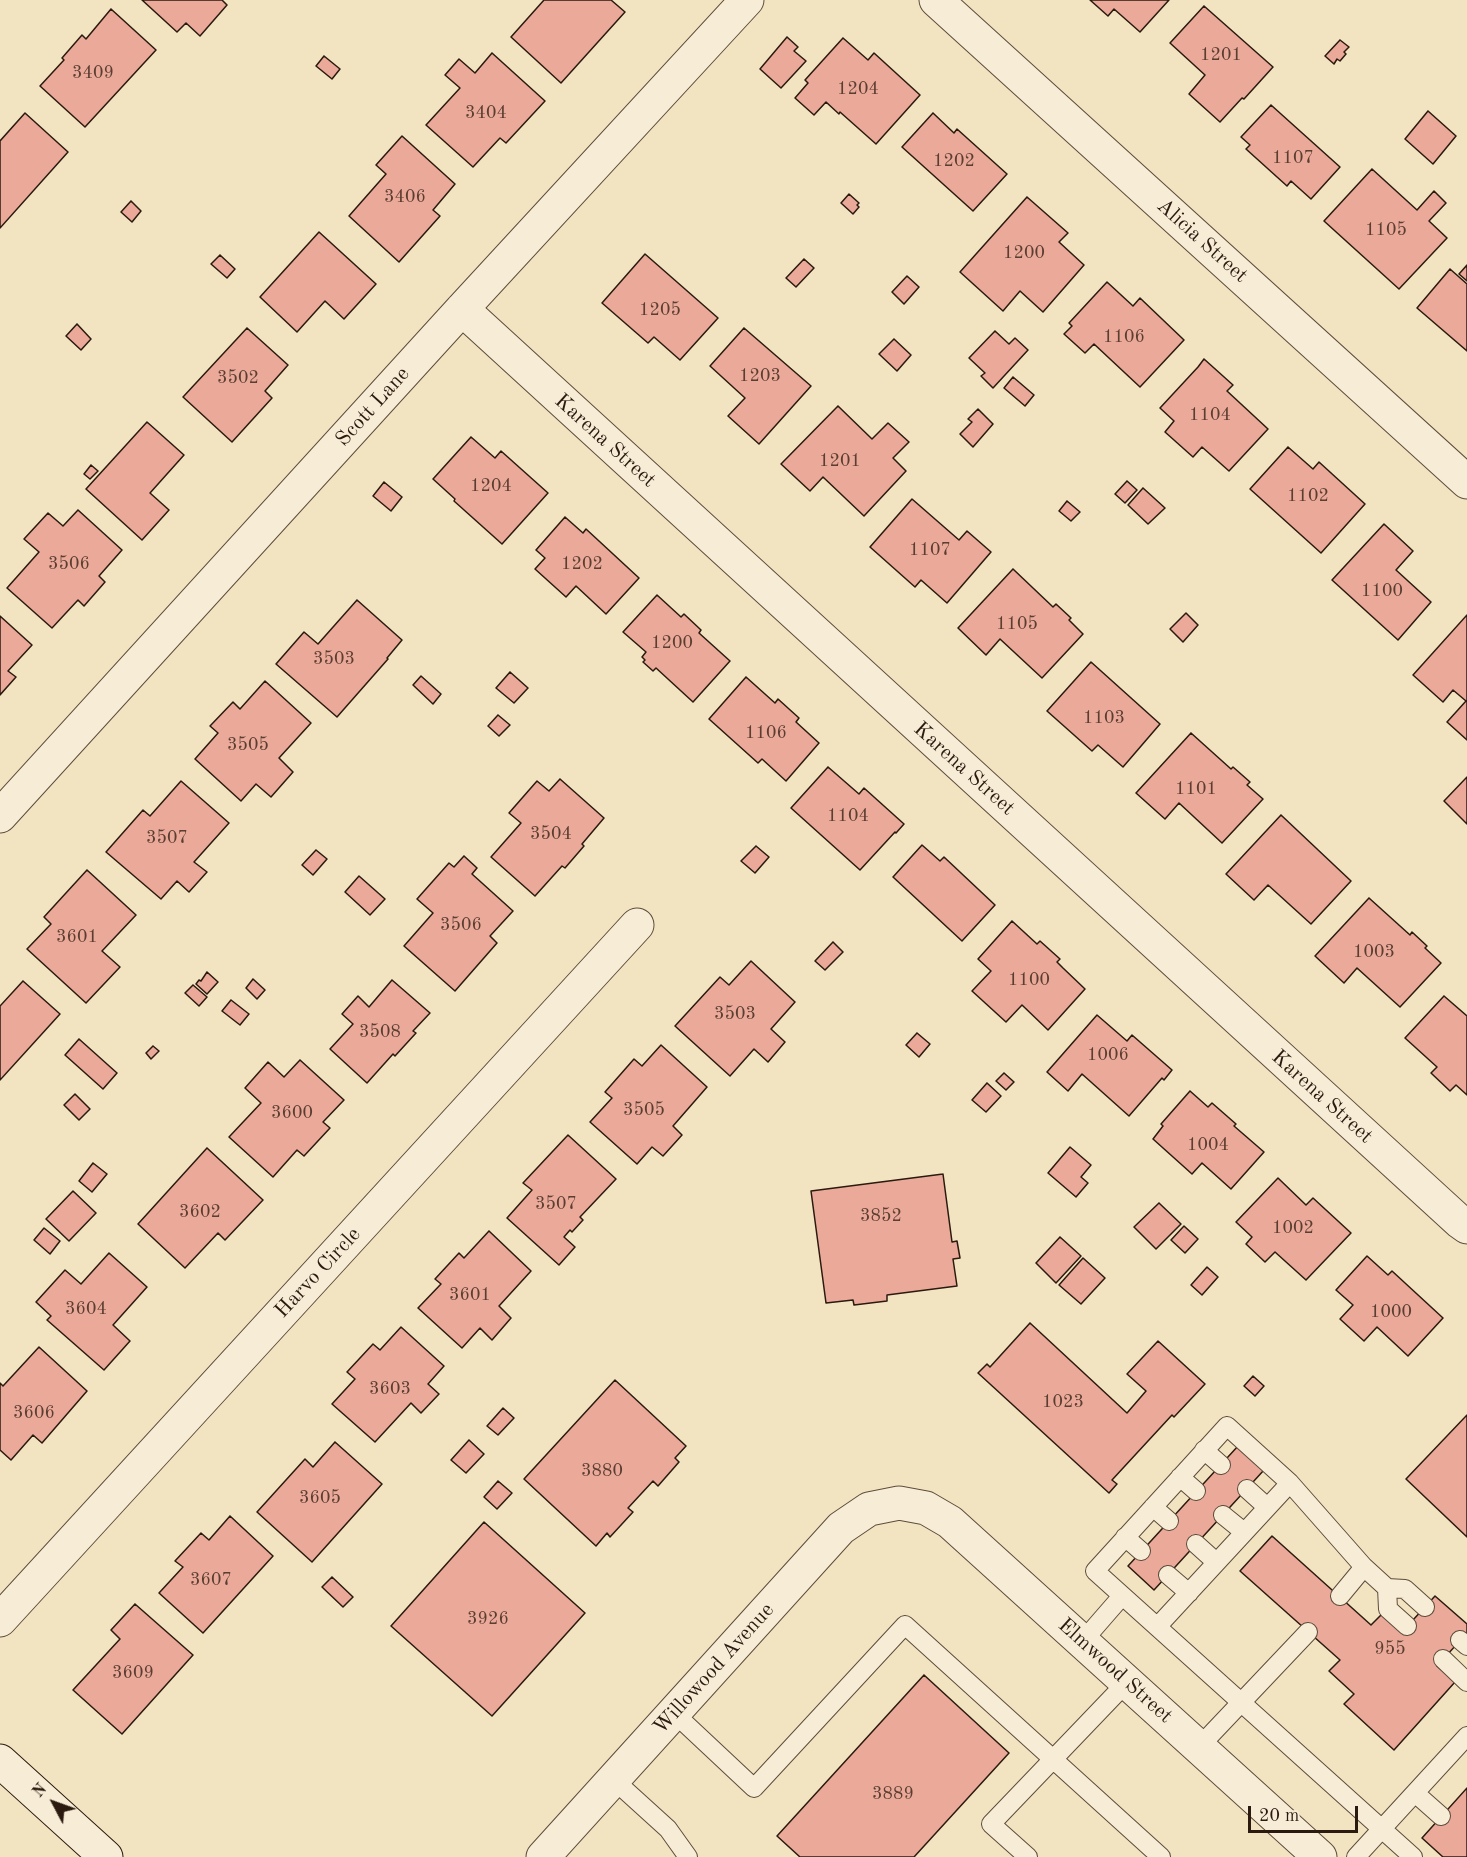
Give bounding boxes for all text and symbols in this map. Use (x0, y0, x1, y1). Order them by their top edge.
house number: 1201 (1200, 44, 1242, 66)
house number: 3409 (72, 62, 114, 84)
house number: 1204 (837, 78, 879, 100)
house number: 3404 (465, 102, 507, 124)
house number: 1107 (1272, 147, 1314, 169)
house number: 1202 (933, 150, 975, 172)
house number: 3406 (384, 186, 426, 208)
street label: Alicia Street (1151, 193, 1253, 289)
house number: 1105 (1365, 219, 1407, 241)
house number: 1200 (1003, 242, 1045, 264)
house number: 1205 (639, 299, 681, 321)
house number: 1106 (1103, 326, 1145, 348)
street label: Scott Lane (331, 362, 415, 452)
house number: 1203 (739, 365, 781, 387)
house number: 3502 (217, 367, 259, 389)
street label: Karena Street (549, 389, 661, 493)
house number: 1104 (1189, 404, 1231, 426)
house number: 1201 (819, 450, 861, 472)
house number: 1204 (470, 475, 512, 497)
house number: 1102 (1287, 485, 1329, 507)
house number: 1107 (909, 539, 951, 561)
house number: 3506 (48, 553, 90, 575)
house number: 1202 (561, 553, 603, 575)
house number: 1100 (1361, 580, 1403, 602)
house number: 1105 (996, 613, 1038, 635)
house number: 1200 (651, 632, 693, 654)
house number: 3503 (313, 648, 355, 670)
house number: 1103 (1083, 707, 1125, 729)
street label: Karena Street (908, 717, 1020, 821)
house number: 1106 (745, 722, 787, 744)
house number: 3505 (227, 734, 269, 756)
house number: 1101 (1175, 778, 1217, 800)
house number: 1104 (827, 805, 869, 827)
house number: 3504 (530, 823, 572, 845)
house number: 3507 (146, 827, 188, 849)
house number: 3506 (440, 914, 482, 936)
house number: 3601 (56, 926, 98, 948)
house number: 1003 (1353, 941, 1395, 963)
house number: 1100 (1008, 969, 1050, 991)
house number: 3503 (714, 1003, 756, 1025)
house number: 3508 (359, 1021, 401, 1043)
house number: 1006 (1087, 1044, 1129, 1066)
street label: Karena Street (1266, 1045, 1378, 1149)
house number: 3505 (623, 1099, 665, 1121)
house number: 3600 (271, 1102, 313, 1124)
house number: 1004 (1187, 1134, 1229, 1156)
house number: 3507 (535, 1193, 577, 1215)
house number: 3602 (179, 1201, 221, 1223)
house number: 3852 (860, 1205, 902, 1227)
house number: 1002 (1272, 1217, 1314, 1239)
street label: Harvo Circle (270, 1222, 366, 1324)
house number: 3601 (449, 1284, 491, 1306)
house number: 3604 (65, 1298, 107, 1320)
house number: 1000 (1370, 1301, 1412, 1323)
house number: 3603 (369, 1378, 411, 1400)
house number: 1023 (1042, 1391, 1084, 1413)
house number: 3606 (13, 1402, 55, 1424)
house number: 3880 (581, 1460, 623, 1482)
house number: 3605 (299, 1487, 341, 1509)
house number: 3607 (190, 1569, 232, 1591)
street label: Willowood Avenue (648, 1598, 780, 1740)
house number: 3926 (467, 1608, 509, 1630)
street label: Elmwood Street (1053, 1613, 1177, 1729)
house number: 955 (1374, 1638, 1406, 1660)
house number: 3609 (112, 1662, 154, 1684)
north arrow (24, 1773, 84, 1833)
text: N (30, 1781, 50, 1801)
house number: 3889 (872, 1783, 914, 1805)
scale bar (1251, 1794, 1360, 1832)
text: 20 m (1259, 1807, 1299, 1825)

